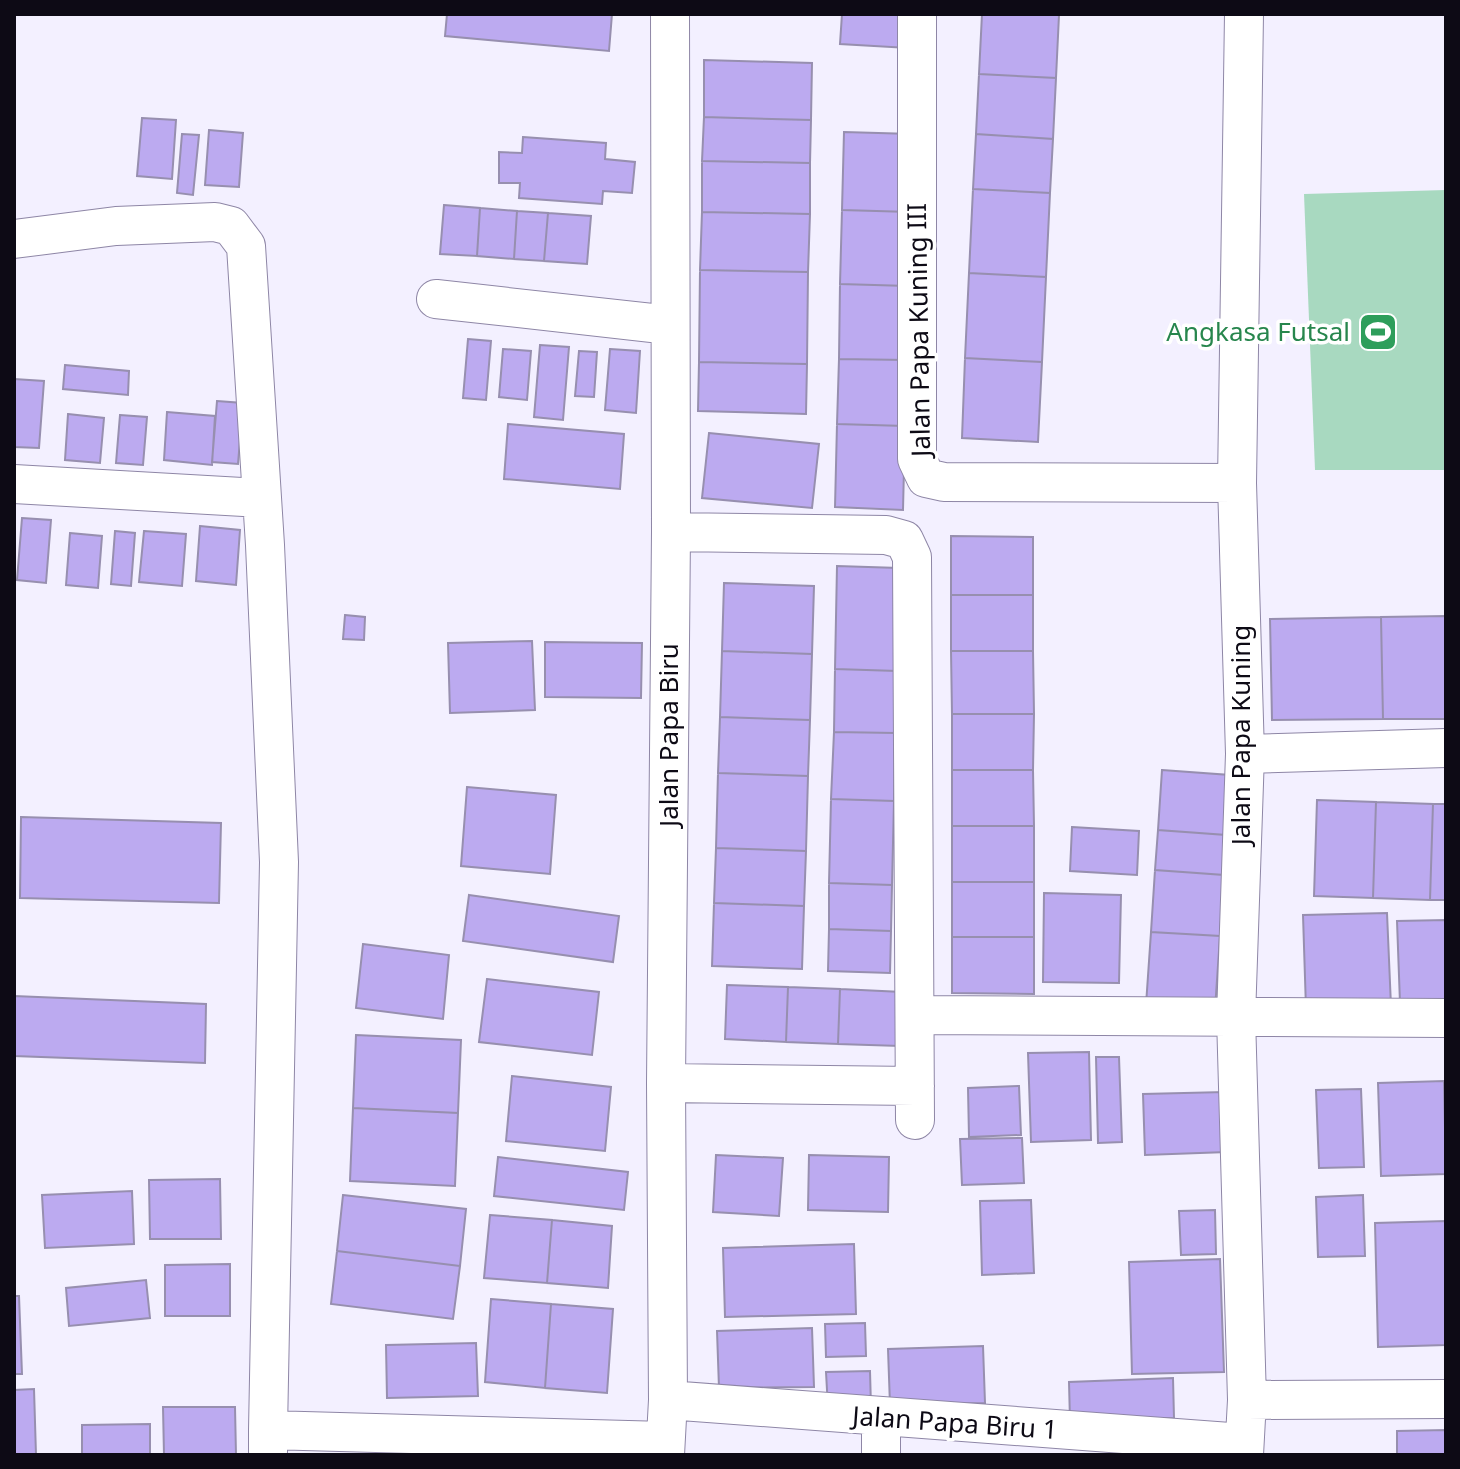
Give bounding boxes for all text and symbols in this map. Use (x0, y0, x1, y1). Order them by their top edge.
street label: Jalan Papa Kuning III (898, 203, 938, 460)
sports icon: Angkasa Futsal (1357, 311, 1399, 353)
place label: Angkasa Futsal (1166, 313, 1350, 349)
street label: Jalan Papa Kuning (1222, 625, 1258, 848)
street label: Jalan Papa Biru (650, 643, 686, 830)
street label: Jalan Papa Biru 1 (848, 1397, 1059, 1447)

